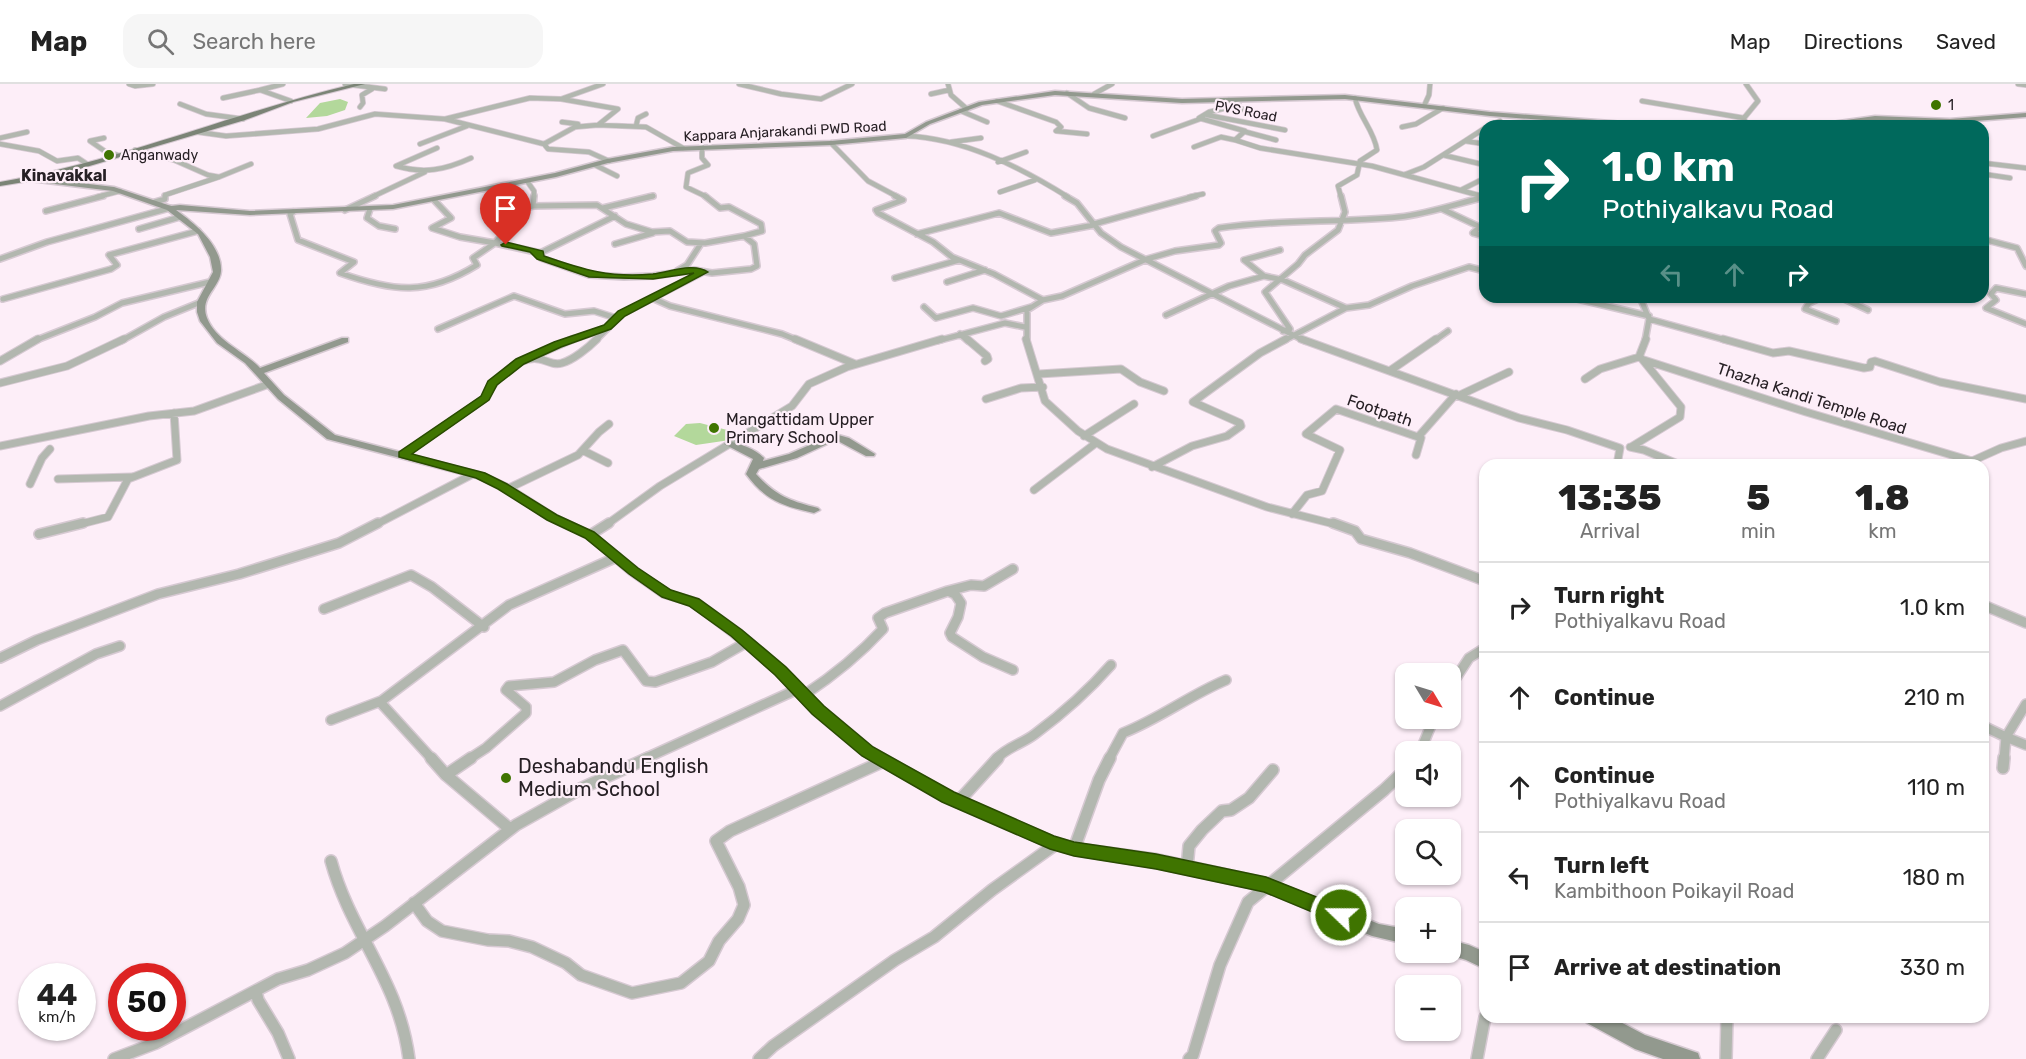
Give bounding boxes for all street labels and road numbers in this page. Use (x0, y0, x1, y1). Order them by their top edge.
street label: PVS Road (1213, 97, 1278, 126)
street label: Kappara Anjarakandi PWD Road (683, 118, 887, 145)
street label: Thazha Kandi Temple Road (1715, 359, 1909, 438)
street label: Footpath (1345, 390, 1415, 431)

